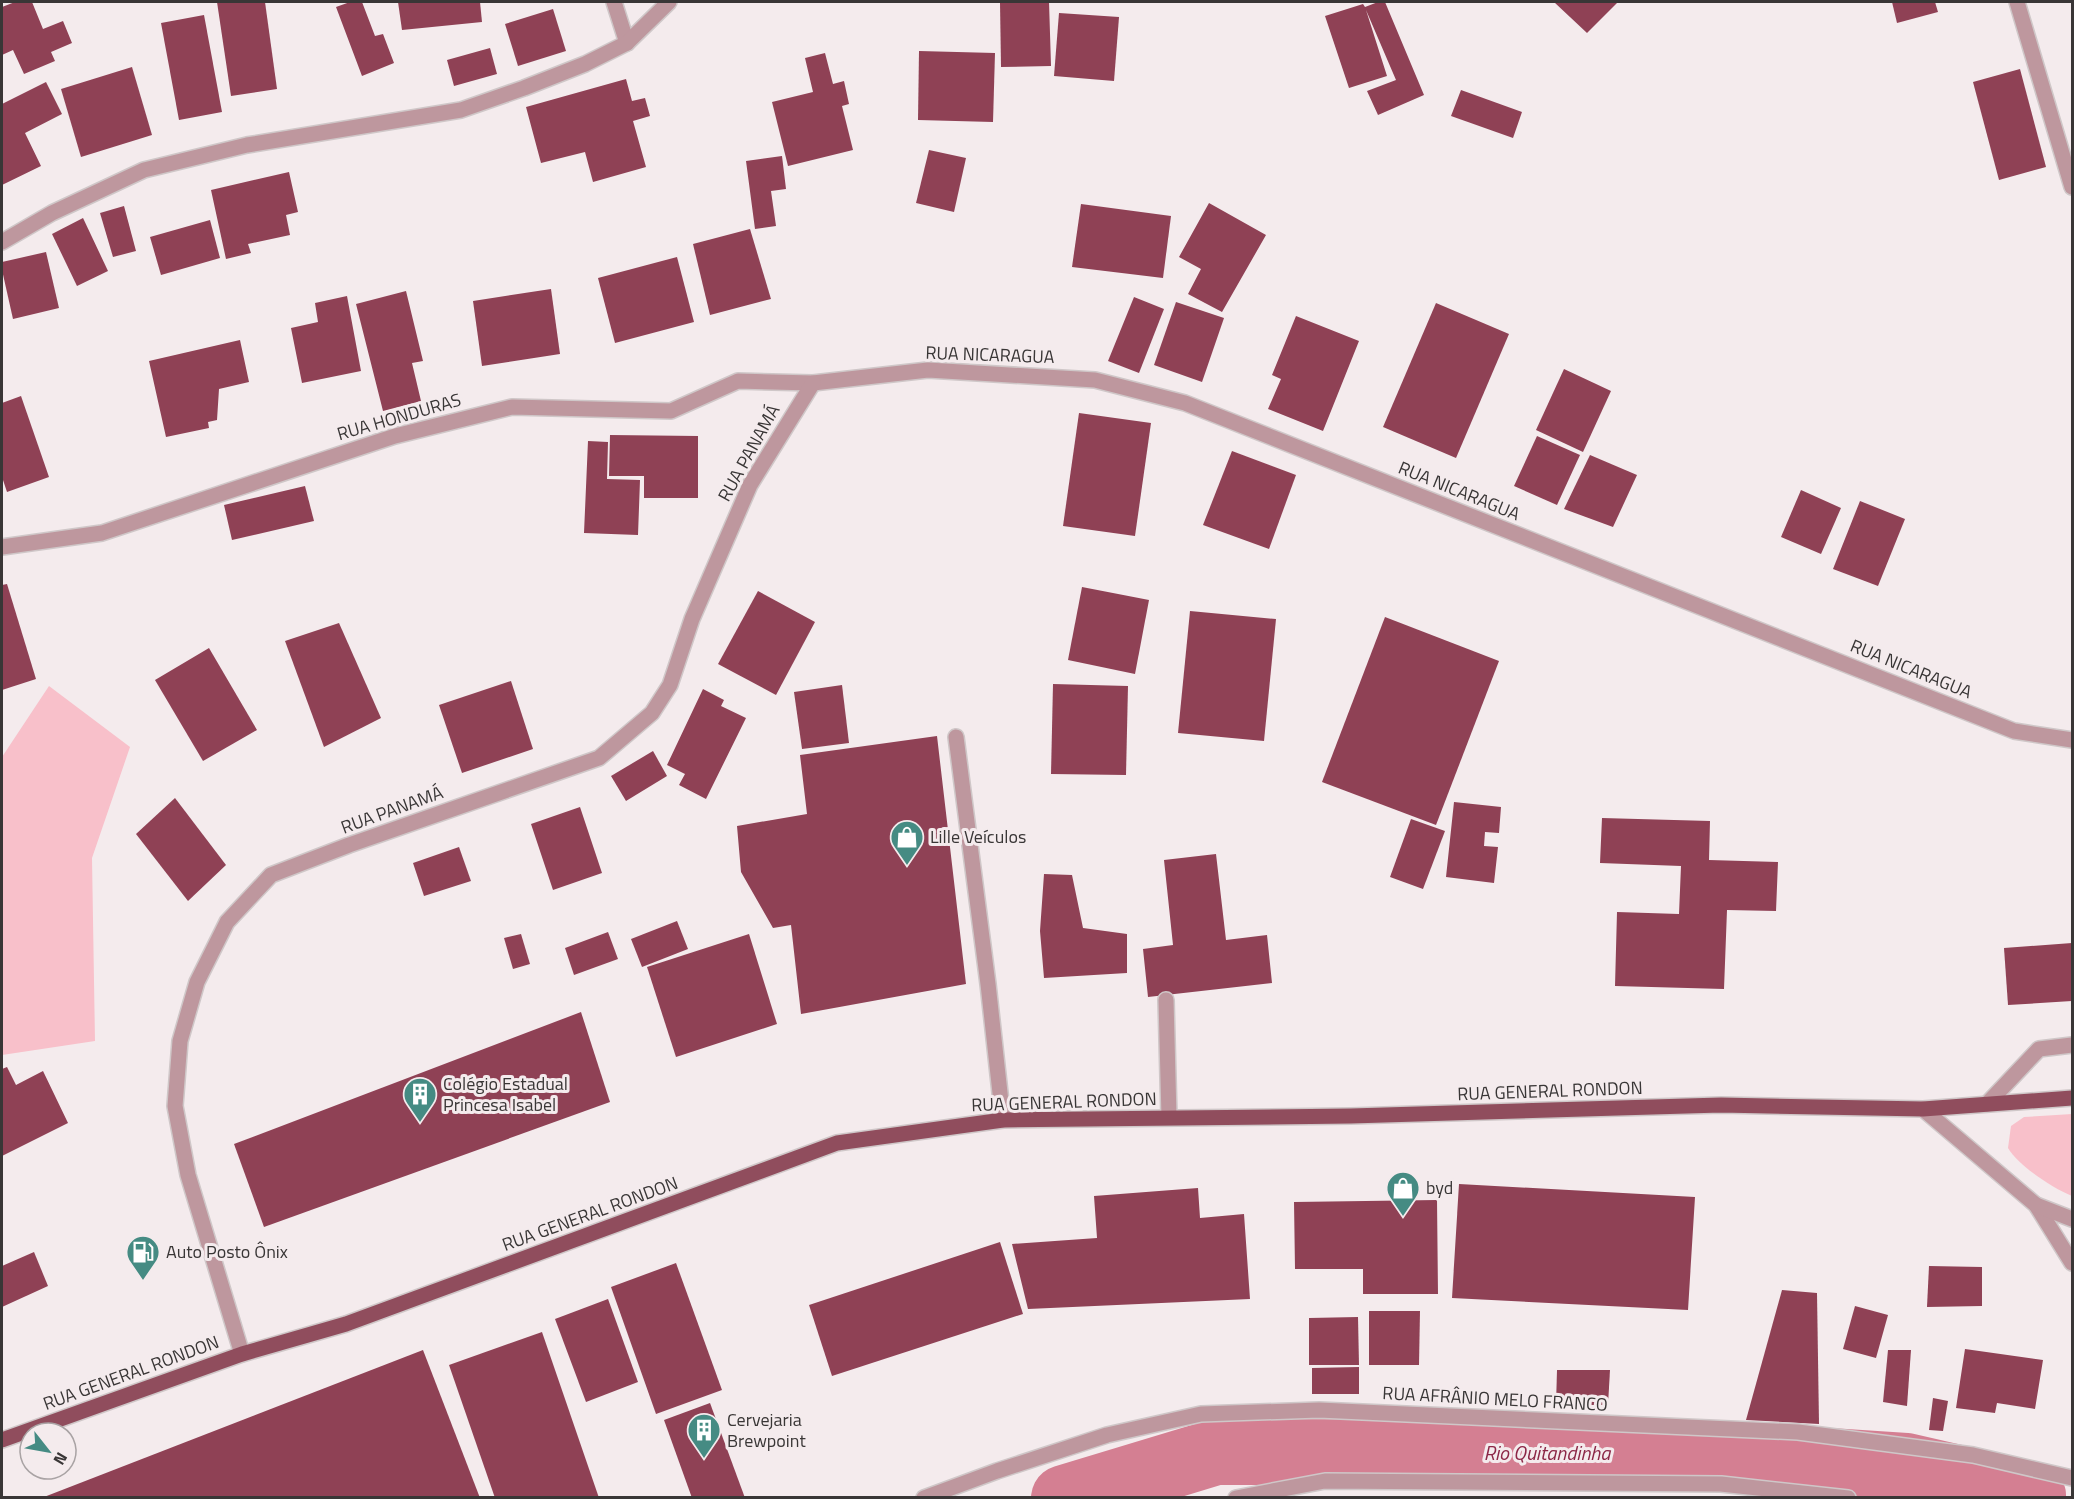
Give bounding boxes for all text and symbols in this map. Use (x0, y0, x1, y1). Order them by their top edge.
street label: RUA NICARAGUA (925, 339, 1055, 370)
street label: RUA HONDURAS (334, 386, 464, 447)
street label: RUA PANAMÁ (711, 399, 786, 506)
street label: RUA NICARAGUA (1394, 454, 1524, 527)
street label: RUA NICARAGUA (1846, 632, 1976, 705)
street label: RUA PANAMÁ (337, 778, 447, 840)
shop icon: Lille Veículos (889, 819, 925, 866)
place label: Lille Veículos (930, 823, 1026, 850)
place label: Colégio Estadual Princesa Isabel (443, 1070, 568, 1118)
street label: RUA GENERAL RONDON (1457, 1074, 1643, 1107)
building icon: Colégio Estadual Princesa Isabel (402, 1076, 438, 1123)
street label: RUA GENERAL RONDON (971, 1085, 1157, 1118)
street label: RUA GENERAL RONDON (498, 1169, 682, 1258)
shop icon: byd (1385, 1170, 1421, 1217)
place label: byd (1426, 1174, 1453, 1201)
fuel station icon: Auto Posto Ônix (125, 1234, 161, 1281)
place label: Auto Posto Ônix (166, 1238, 288, 1265)
street label: RUA GENERAL RONDON (39, 1328, 223, 1417)
street label: RUA AFRÂNIO MELO FRANCO (1382, 1379, 1608, 1418)
place label: Cervejaria Brewpoint (727, 1406, 806, 1454)
building icon: Cervejaria Brewpoint (686, 1412, 722, 1459)
north arrow (18, 1421, 78, 1481)
water label: Rio Quitandinha (1484, 1437, 1611, 1468)
text: N (48, 1448, 74, 1470)

